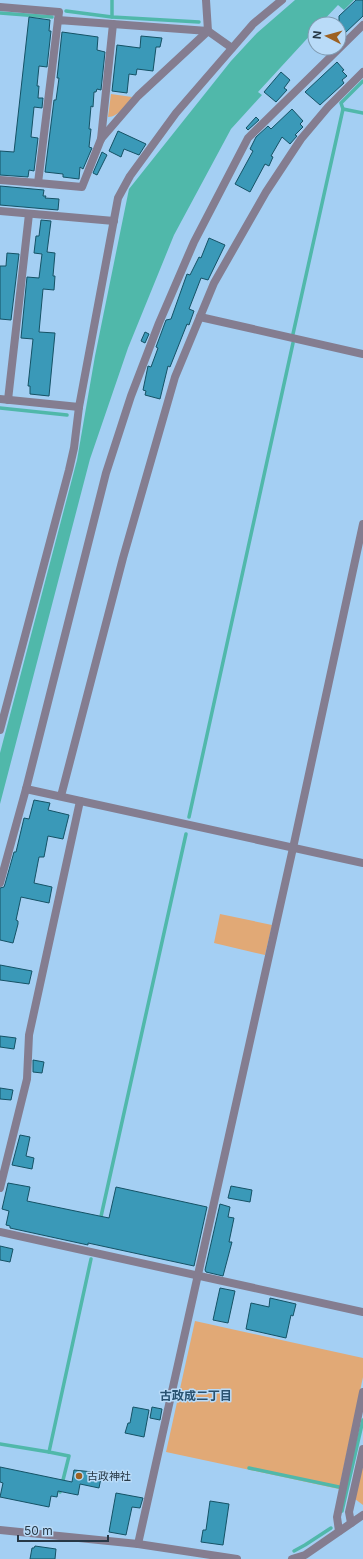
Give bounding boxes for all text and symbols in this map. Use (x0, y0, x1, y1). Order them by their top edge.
north arrow (307, 16, 347, 56)
text: N (310, 30, 324, 40)
district label: 古政成二丁目 (160, 1388, 232, 1403)
place label: 古政神社 (87, 1469, 131, 1483)
marker: 古政神社 (74, 1471, 84, 1481)
scale bar (18, 1517, 108, 1543)
text: 50 m (24, 1523, 53, 1538)

